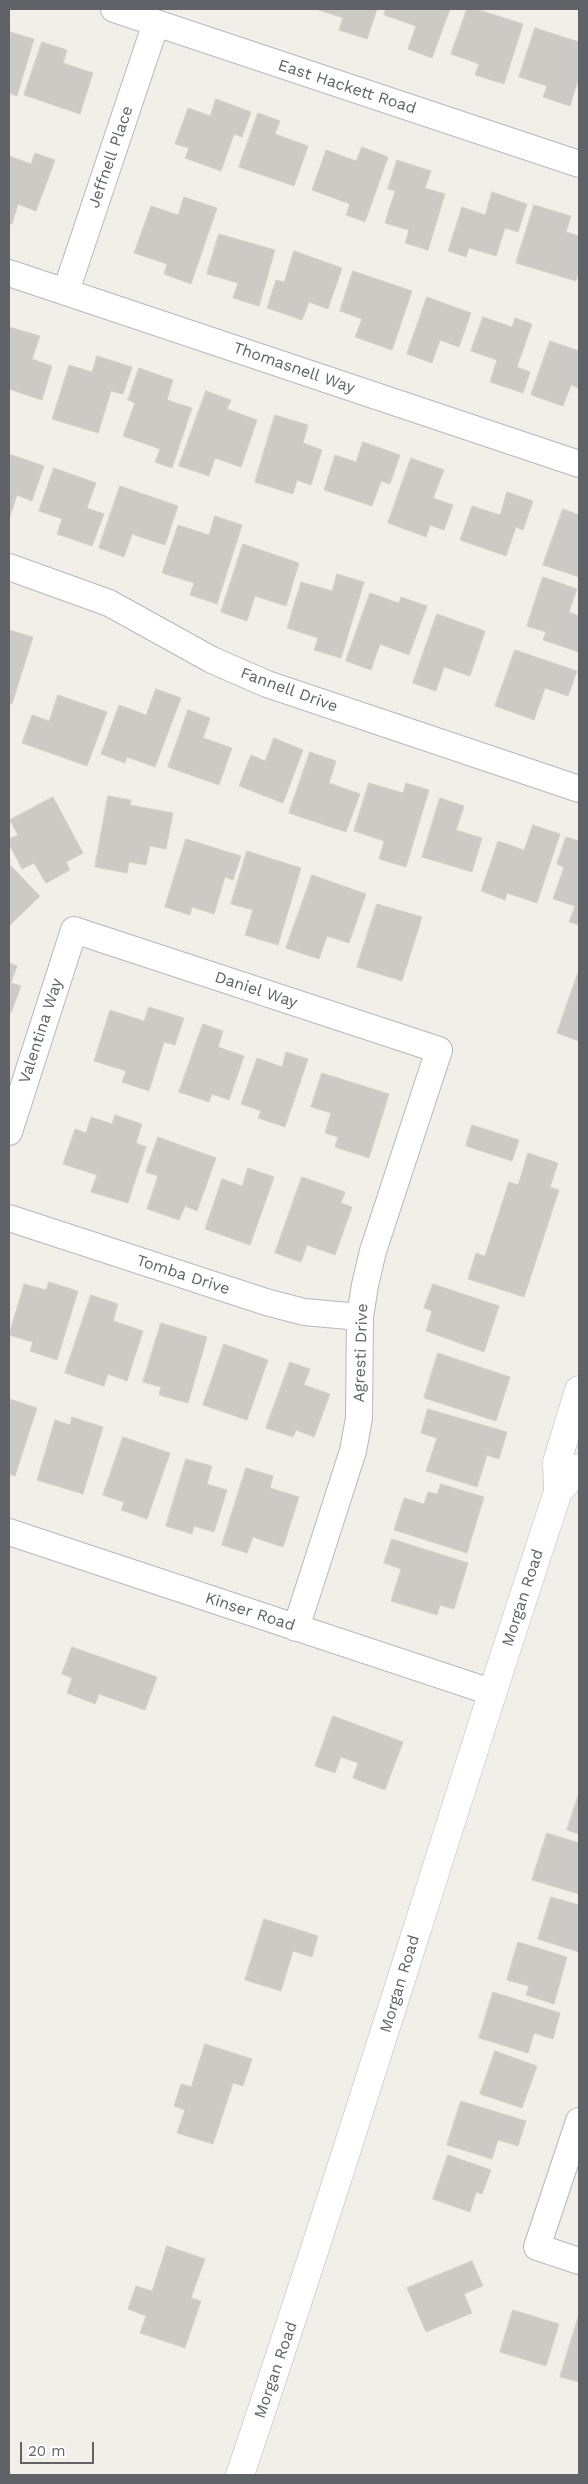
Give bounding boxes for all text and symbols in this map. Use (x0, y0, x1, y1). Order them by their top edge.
street label: East Hackett Road (275, 56, 419, 118)
street label: Jeffnell Place (85, 103, 137, 211)
street label: Thomasnell Way (231, 338, 357, 398)
street label: Fannell Drive (238, 664, 340, 716)
street label: Daniel Way (212, 968, 300, 1012)
street label: Valentina Way (15, 976, 67, 1086)
street label: Tomba Drive (134, 1251, 232, 1299)
street label: Agresti Drive (350, 1303, 372, 1403)
street label: Morgan Road (498, 1547, 548, 1649)
street label: Kinser Road (203, 1588, 297, 1636)
street label: Morgan Road (376, 1933, 424, 2035)
street label: Morgan Road (250, 2319, 302, 2421)
scale bar (22, 2432, 96, 2464)
text: 20 m (28, 2442, 66, 2460)

